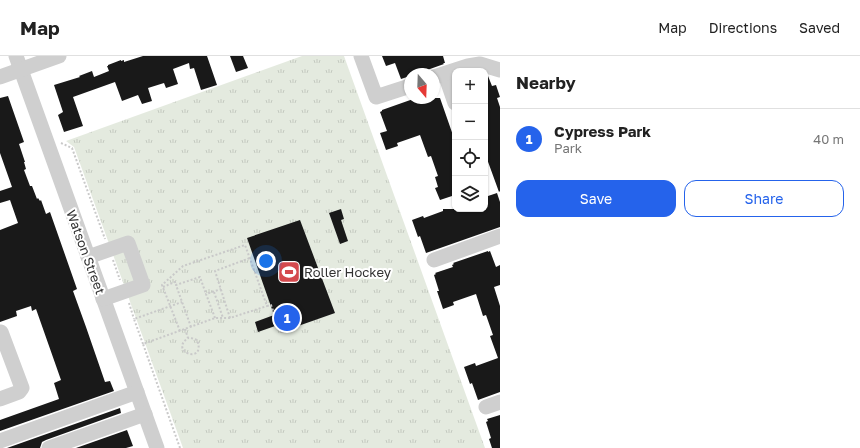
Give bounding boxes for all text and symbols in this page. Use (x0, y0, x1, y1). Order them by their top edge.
text: Map (20, 16, 60, 39)
text: Map (658, 19, 687, 36)
text: Directions (709, 19, 777, 36)
text: Saved (799, 19, 840, 36)
north arrow (404, 68, 440, 104)
map controls (452, 68, 488, 212)
button: + (452, 68, 488, 104)
text: Nearby (516, 72, 576, 93)
button: − (452, 104, 488, 140)
text: Cypress Park (554, 122, 651, 140)
text: 1 (526, 131, 532, 147)
text: 40 m (813, 131, 844, 147)
button: locate (452, 140, 488, 176)
text: Park (554, 140, 582, 156)
button: layers (452, 176, 488, 212)
button: Save (516, 180, 676, 217)
button: Share (684, 180, 844, 217)
street label: Watson Street (63, 208, 109, 296)
your location (256, 251, 276, 271)
sports icon: Roller Hockey (276, 259, 302, 285)
place label: Roller Hockey (304, 264, 392, 280)
pin: 1 (274, 303, 300, 333)

